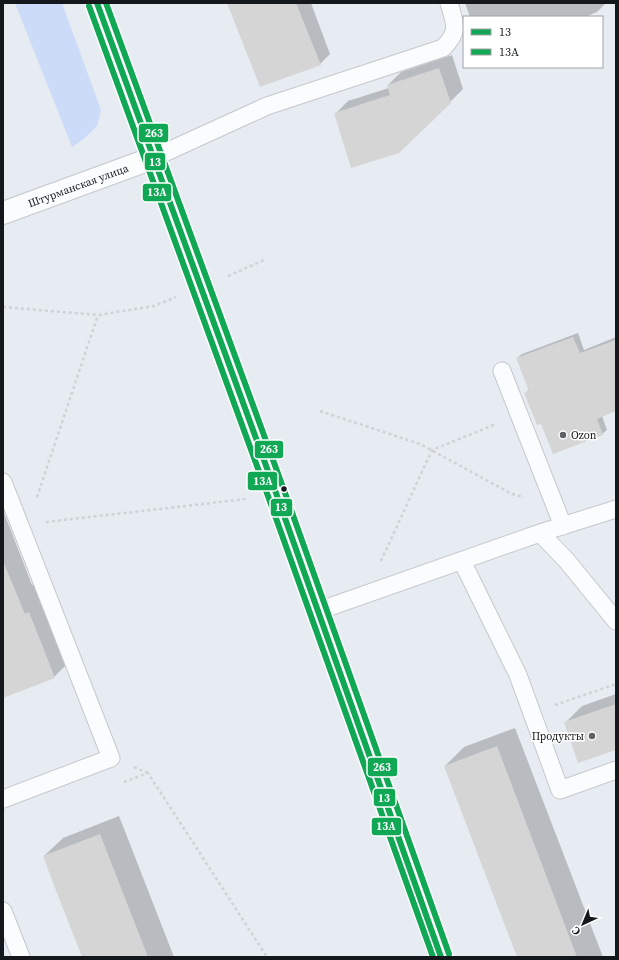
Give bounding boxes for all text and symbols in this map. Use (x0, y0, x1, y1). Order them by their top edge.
legend (463, 16, 603, 68)
text: 13 (499, 24, 511, 40)
text: 13А (499, 44, 519, 60)
line badge: 263 (138, 123, 169, 143)
text: 263 (145, 126, 163, 141)
line badge: 13 (144, 152, 166, 171)
text: 13 (149, 155, 161, 170)
street label: Штурманская улица (26, 160, 131, 211)
line badge: 13А (142, 183, 172, 202)
text: 13А (147, 185, 167, 200)
place label: Ozon (571, 428, 597, 443)
marker: Ozon (558, 430, 568, 440)
line badge: 263 (254, 440, 284, 459)
text: 263 (260, 442, 278, 457)
line badge: 13А (247, 471, 278, 491)
text: 13А (253, 474, 273, 489)
unlabelled marker (279, 484, 289, 494)
line badge: 13 (270, 498, 293, 517)
text: 13 (275, 500, 287, 515)
place label: Продукты (532, 729, 584, 744)
marker: Продукты (587, 731, 597, 741)
line badge: 263 (367, 757, 398, 777)
text: 263 (373, 760, 391, 775)
line badge: 13 (373, 788, 396, 807)
text: 13 (378, 791, 390, 806)
line badge: 13А (371, 817, 402, 836)
text: 13А (376, 819, 396, 834)
north arrow (563, 904, 603, 944)
text: С (569, 923, 584, 939)

